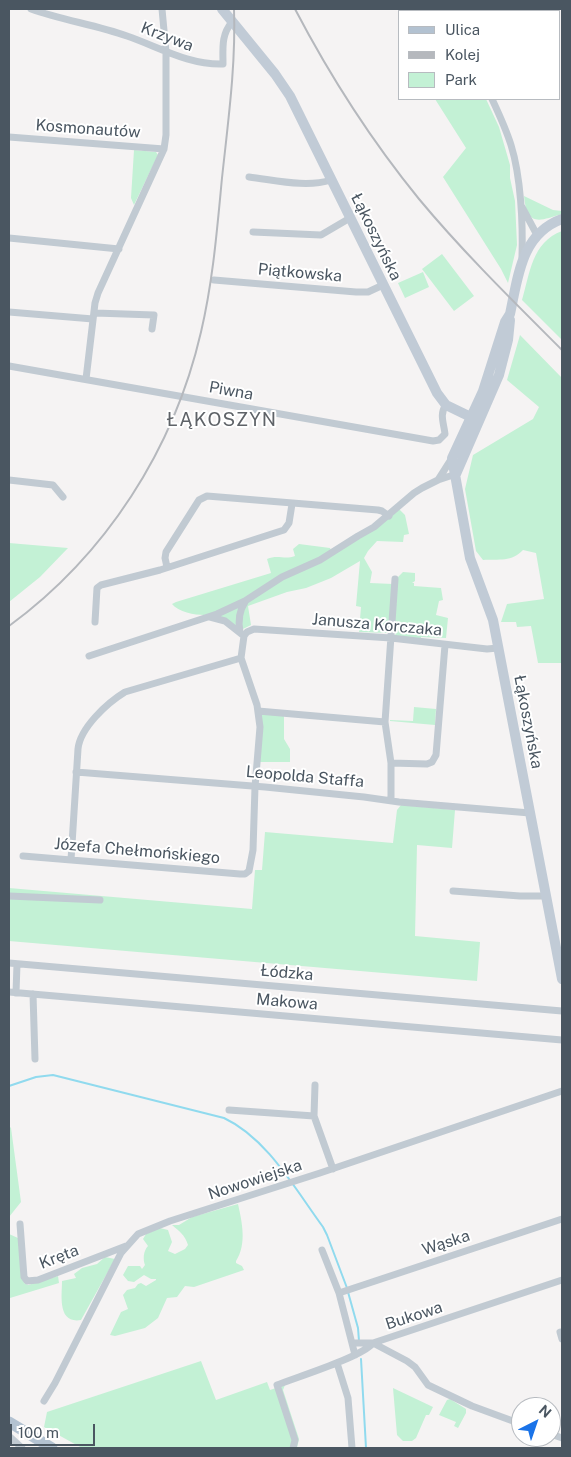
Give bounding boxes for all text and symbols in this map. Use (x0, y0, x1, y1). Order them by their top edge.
legend (398, 10, 561, 100)
street label: Krzywa (138, 18, 196, 56)
text: Ulica (445, 21, 480, 38)
text: Kolej (445, 46, 480, 63)
text: Park (445, 71, 477, 88)
street label: Kosmonautów (35, 116, 141, 142)
street label: Łąkoszyńska (347, 190, 405, 284)
street label: Piątkowska (257, 260, 343, 286)
street label: Piwna (207, 378, 255, 404)
district label: ŁĄKOSZYN (166, 409, 278, 431)
street label: Janusza Korczaka (311, 610, 443, 640)
street label: Łąkoszyńska (510, 674, 546, 770)
street label: Leopolda Staffa (245, 762, 365, 792)
street label: Józefa Chełmońskiego (53, 834, 221, 868)
street label: Łódzka (260, 961, 314, 985)
street label: Makowa (255, 990, 319, 1014)
street label: Nowowiejska (206, 1156, 304, 1204)
street label: Wąska (420, 1226, 472, 1260)
street label: Kręta (37, 1241, 81, 1273)
street label: Bukowa (383, 1298, 445, 1334)
north arrow (511, 1397, 561, 1447)
text: N (536, 1402, 555, 1421)
scale bar (12, 1414, 98, 1446)
text: 100 m (18, 1424, 59, 1441)

